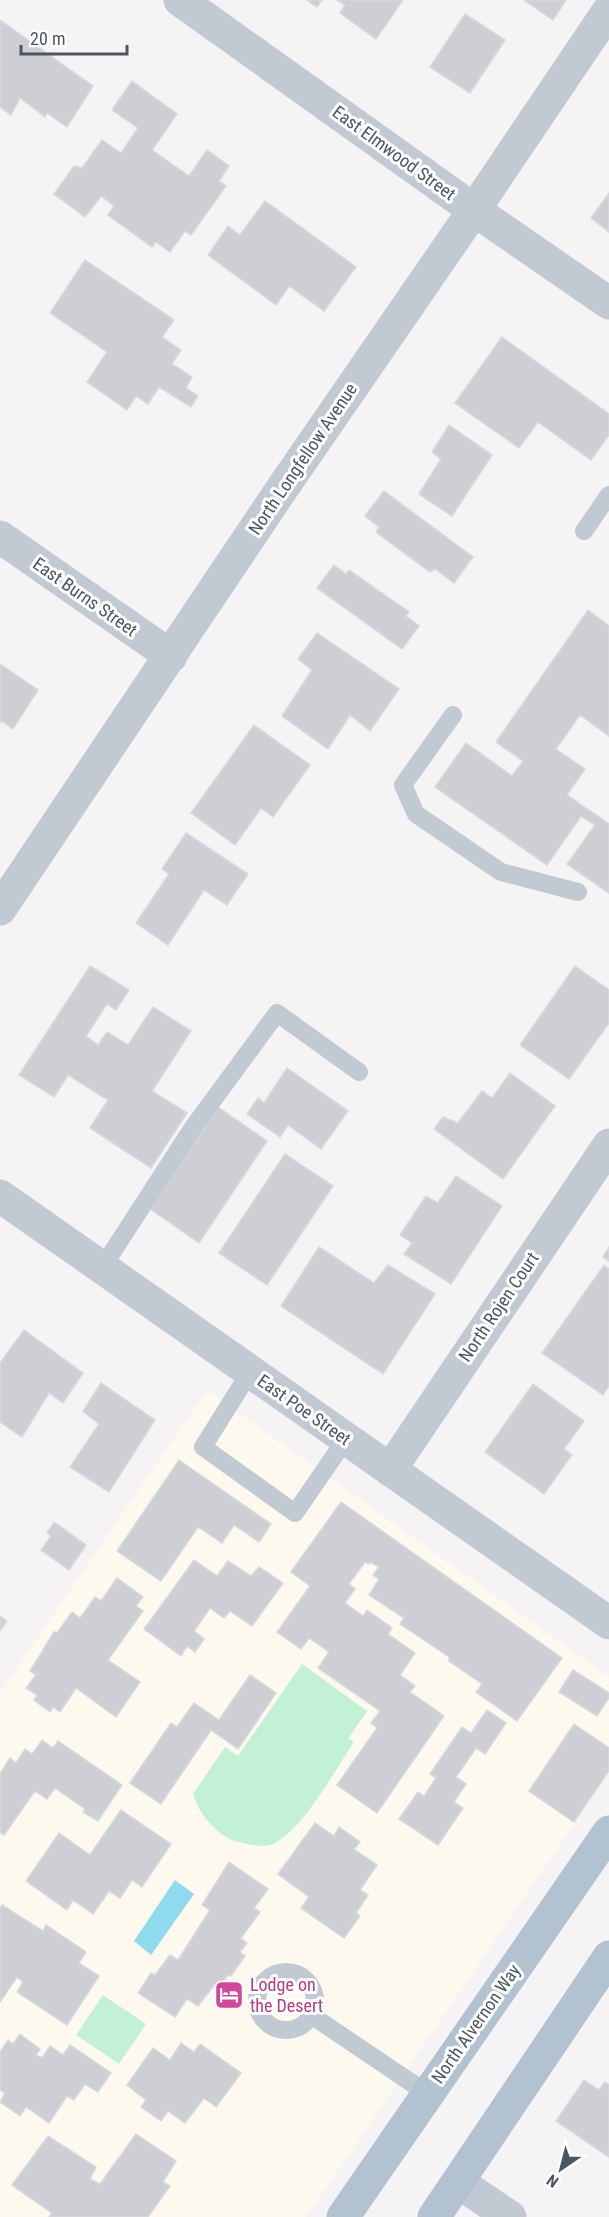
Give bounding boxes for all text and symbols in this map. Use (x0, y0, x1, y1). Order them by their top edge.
scale bar (21, 18, 128, 56)
text: 20 m (30, 28, 65, 49)
street label: East Elmwood Street (329, 101, 460, 204)
street label: North Longfellow Avenue (244, 379, 361, 539)
street label: East Burns Street (29, 553, 141, 640)
street label: North Rojen Court (454, 1248, 543, 1365)
street label: East Poe Street (254, 1370, 355, 1449)
street label: North Alvernon Way (427, 1960, 525, 2087)
place label: Lodge on the Desert (250, 1974, 323, 2016)
hotel icon: Lodge on the Desert (213, 1979, 245, 2011)
north arrow (531, 2139, 591, 2199)
text: N (543, 2170, 562, 2191)

